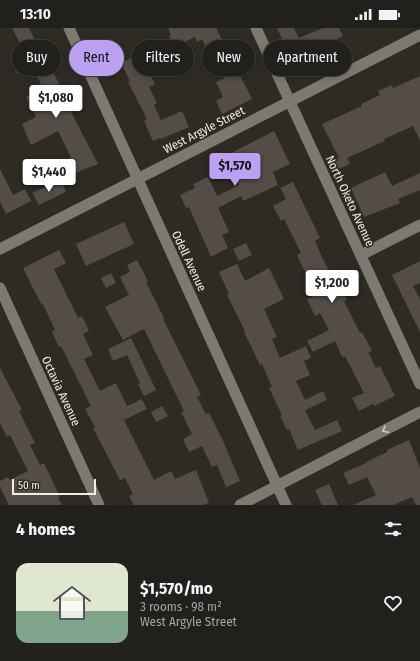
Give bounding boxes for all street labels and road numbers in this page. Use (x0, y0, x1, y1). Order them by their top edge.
street label: West Argyle Street (161, 103, 247, 157)
street label: North Oketo Avenue (323, 153, 377, 249)
street label: Odell Avenue (169, 229, 209, 294)
street label: Octavia Avenue (39, 354, 83, 428)

